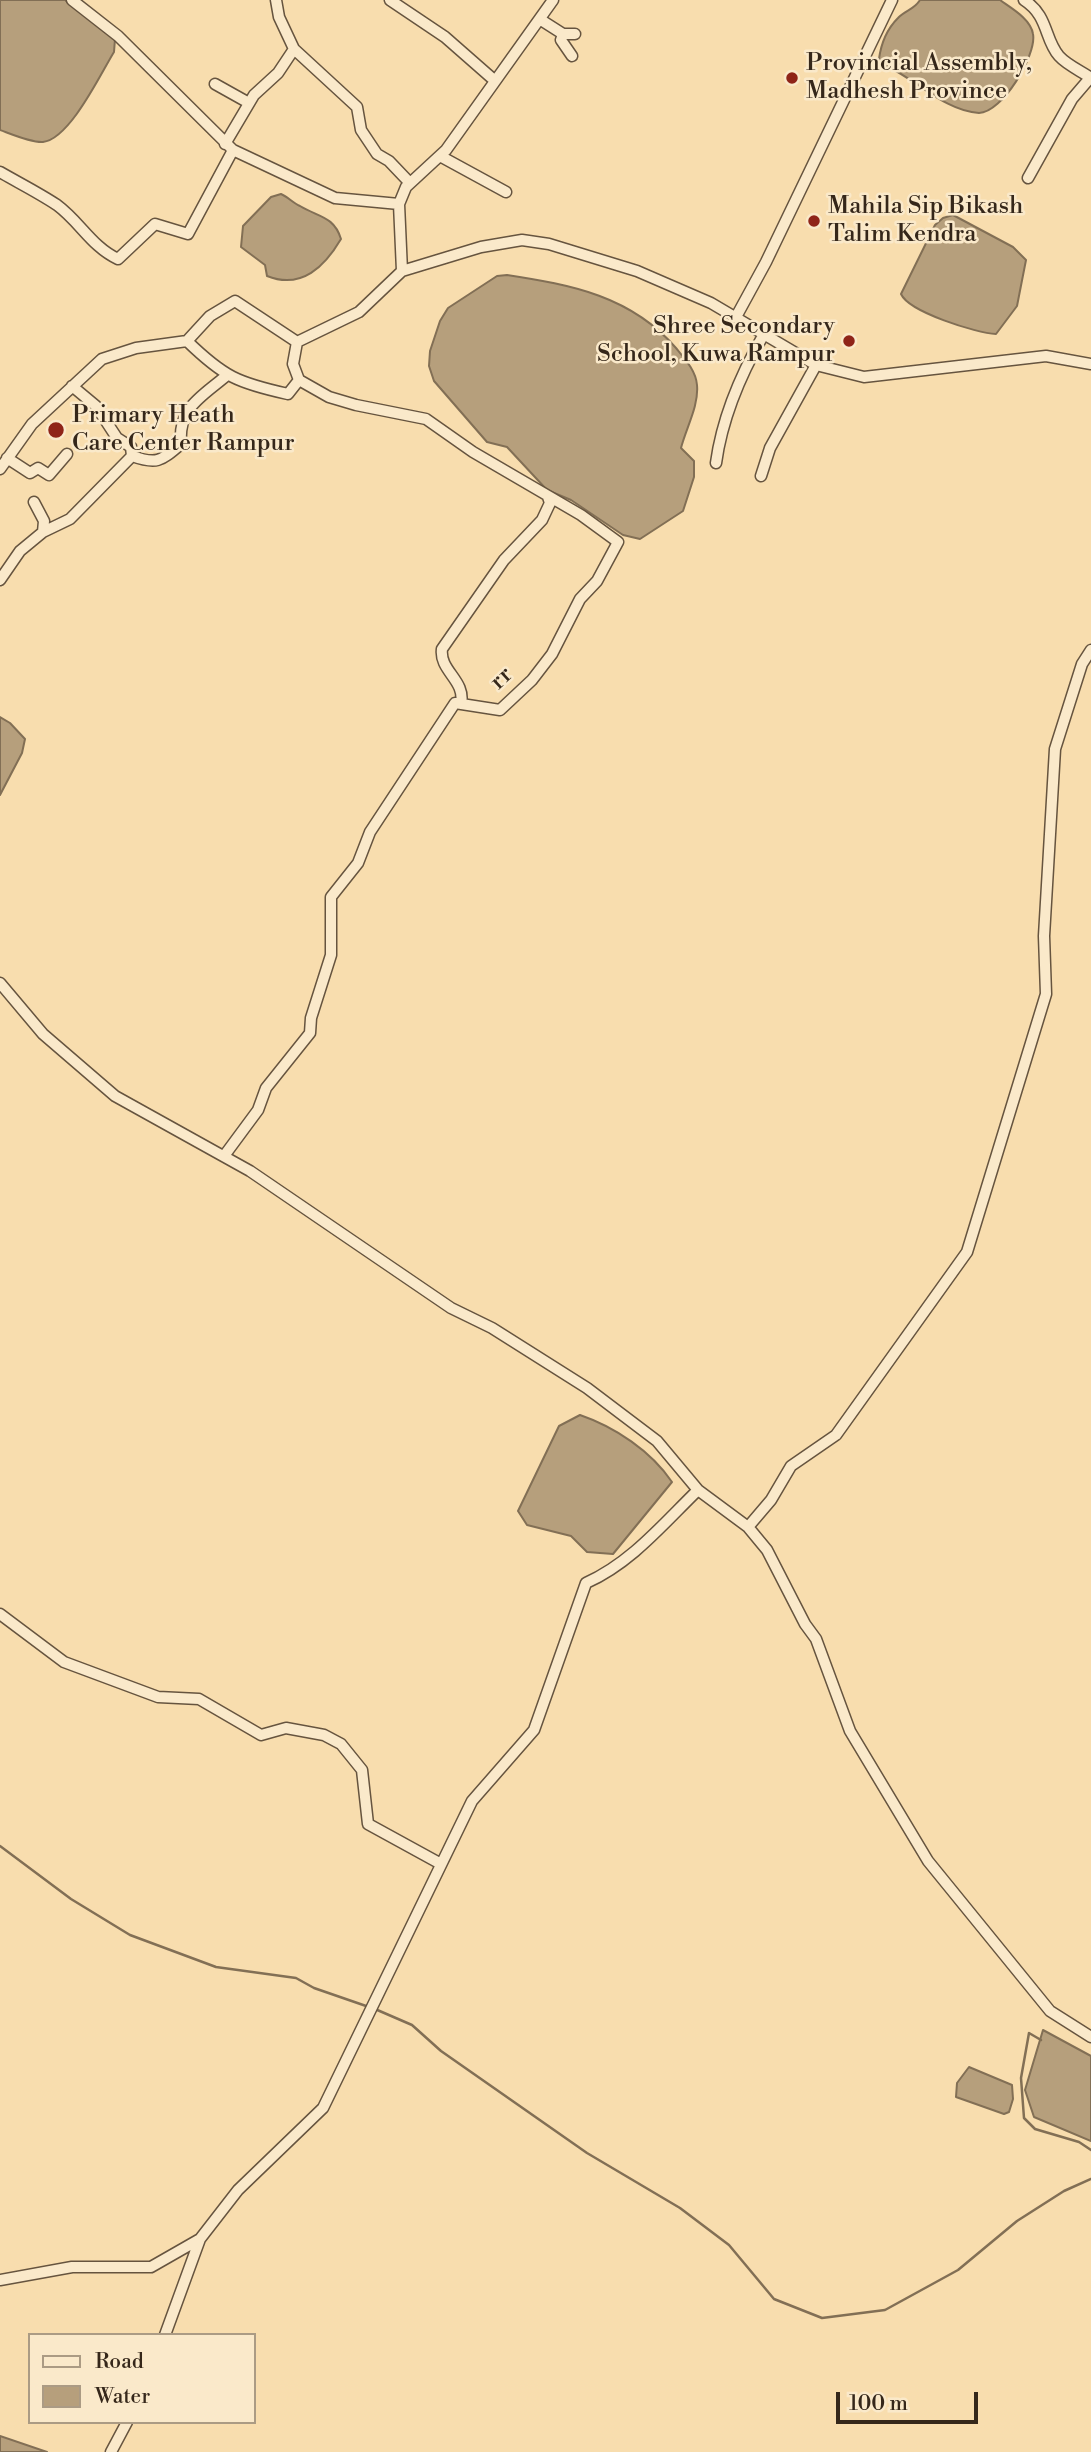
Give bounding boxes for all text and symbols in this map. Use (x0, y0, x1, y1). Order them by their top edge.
place label: Provincial Assembly, Madhesh Province (806, 50, 1032, 106)
marker: Provincial Assembly, Madhesh Province (784, 70, 800, 86)
place label: Mahila Sip Bikash Talim Kendra (828, 193, 1023, 249)
marker: Mahila Sip Bikash Talim Kendra (806, 213, 822, 229)
place label: Shree Secondary School, Kuwa Rampur (597, 313, 835, 369)
marker: Shree Secondary School, Kuwa Rampur (841, 333, 857, 349)
place label: Primary Heath Care Center Rampur (72, 402, 295, 458)
marker: Primary Heath Care Center Rampur (46, 420, 66, 440)
street label: rr (484, 661, 520, 697)
legend (28, 2333, 256, 2424)
text: Road (95, 2349, 144, 2375)
scale bar (839, 2378, 981, 2422)
text: Water (95, 2384, 150, 2410)
text: 100 m (849, 2391, 908, 2417)

